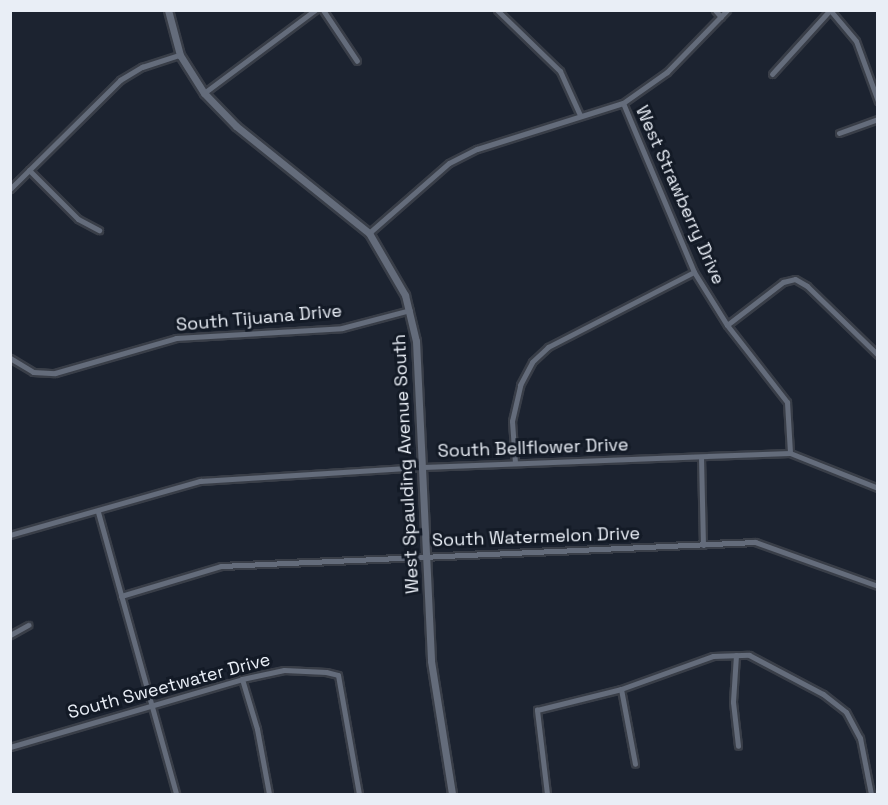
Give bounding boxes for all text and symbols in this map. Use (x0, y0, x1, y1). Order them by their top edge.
street label: West Strawberry Drive (631, 102, 729, 288)
street label: South Tijuana Drive (175, 300, 343, 336)
street label: West Spaulding Avenue South (388, 333, 424, 595)
street label: South Bellflower Drive (437, 434, 629, 462)
street label: South Watermelon Drive (432, 523, 640, 551)
street label: South Sweetwater Drive (65, 649, 273, 723)

